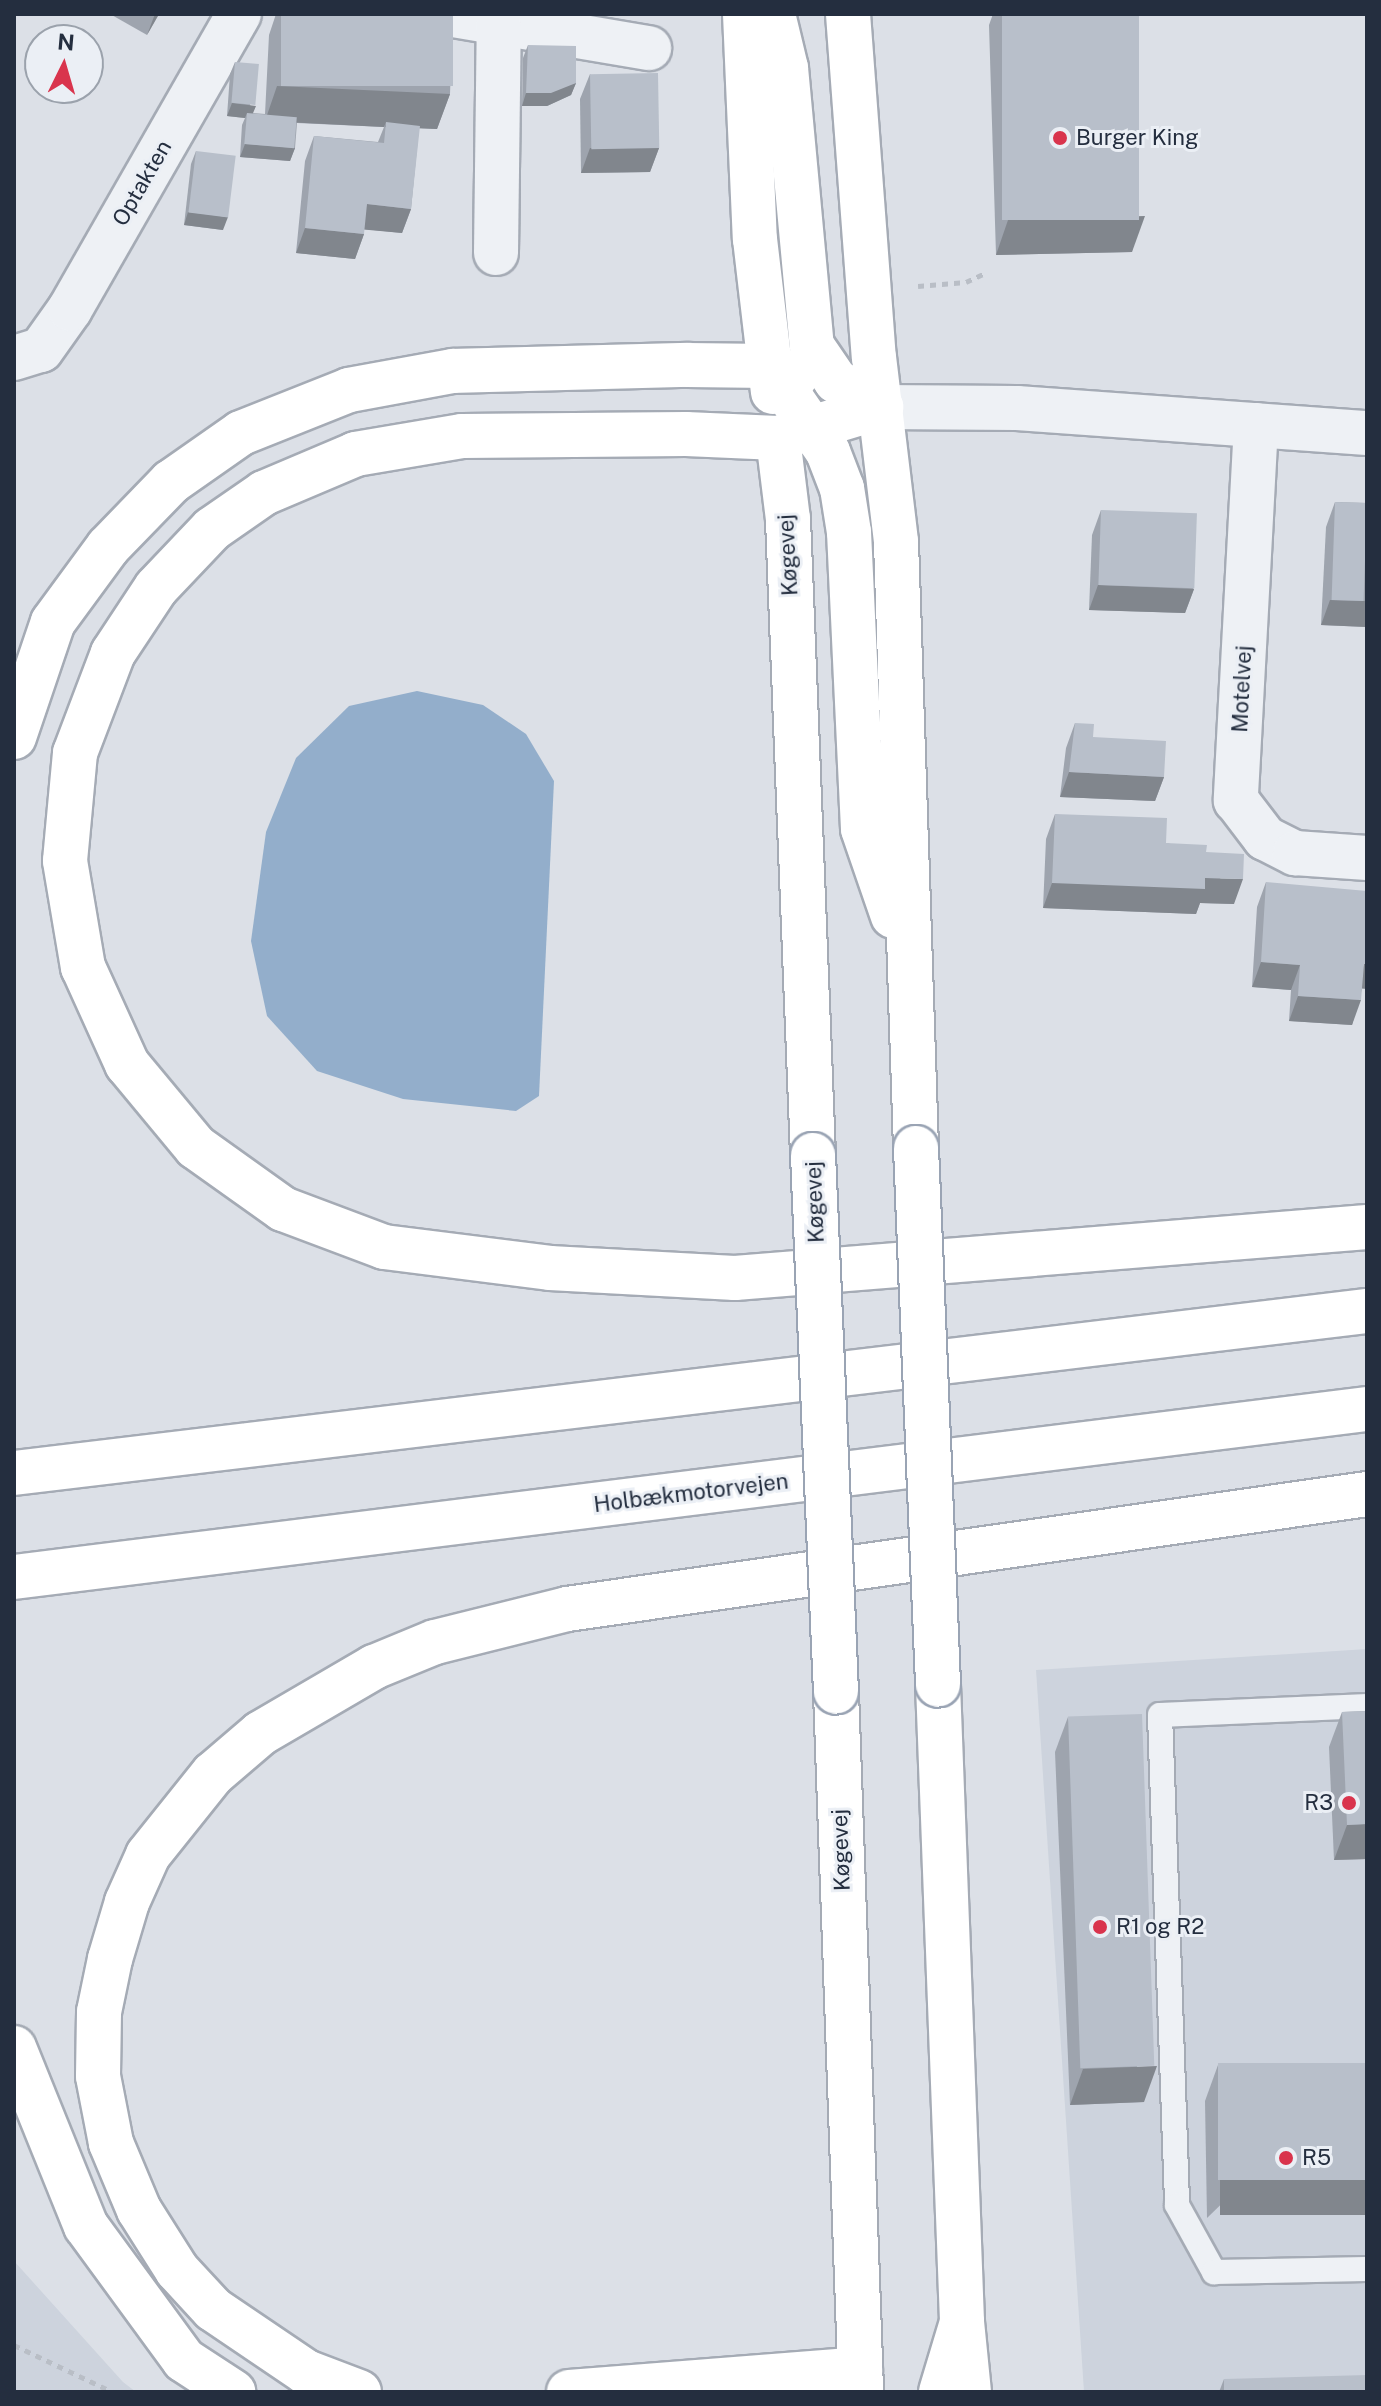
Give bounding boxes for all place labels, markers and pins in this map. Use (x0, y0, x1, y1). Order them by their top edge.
place label: Burger King (1076, 125, 1199, 151)
marker: Burger King (1051, 129, 1069, 147)
place label: R3 (1304, 1790, 1333, 1816)
marker: R3 (1340, 1794, 1358, 1812)
place label: R1 og R2 (1116, 1914, 1205, 1940)
marker: R1 og R2 (1091, 1918, 1109, 1936)
place label: R5 (1302, 2145, 1331, 2171)
marker: R5 (1277, 2149, 1295, 2167)

